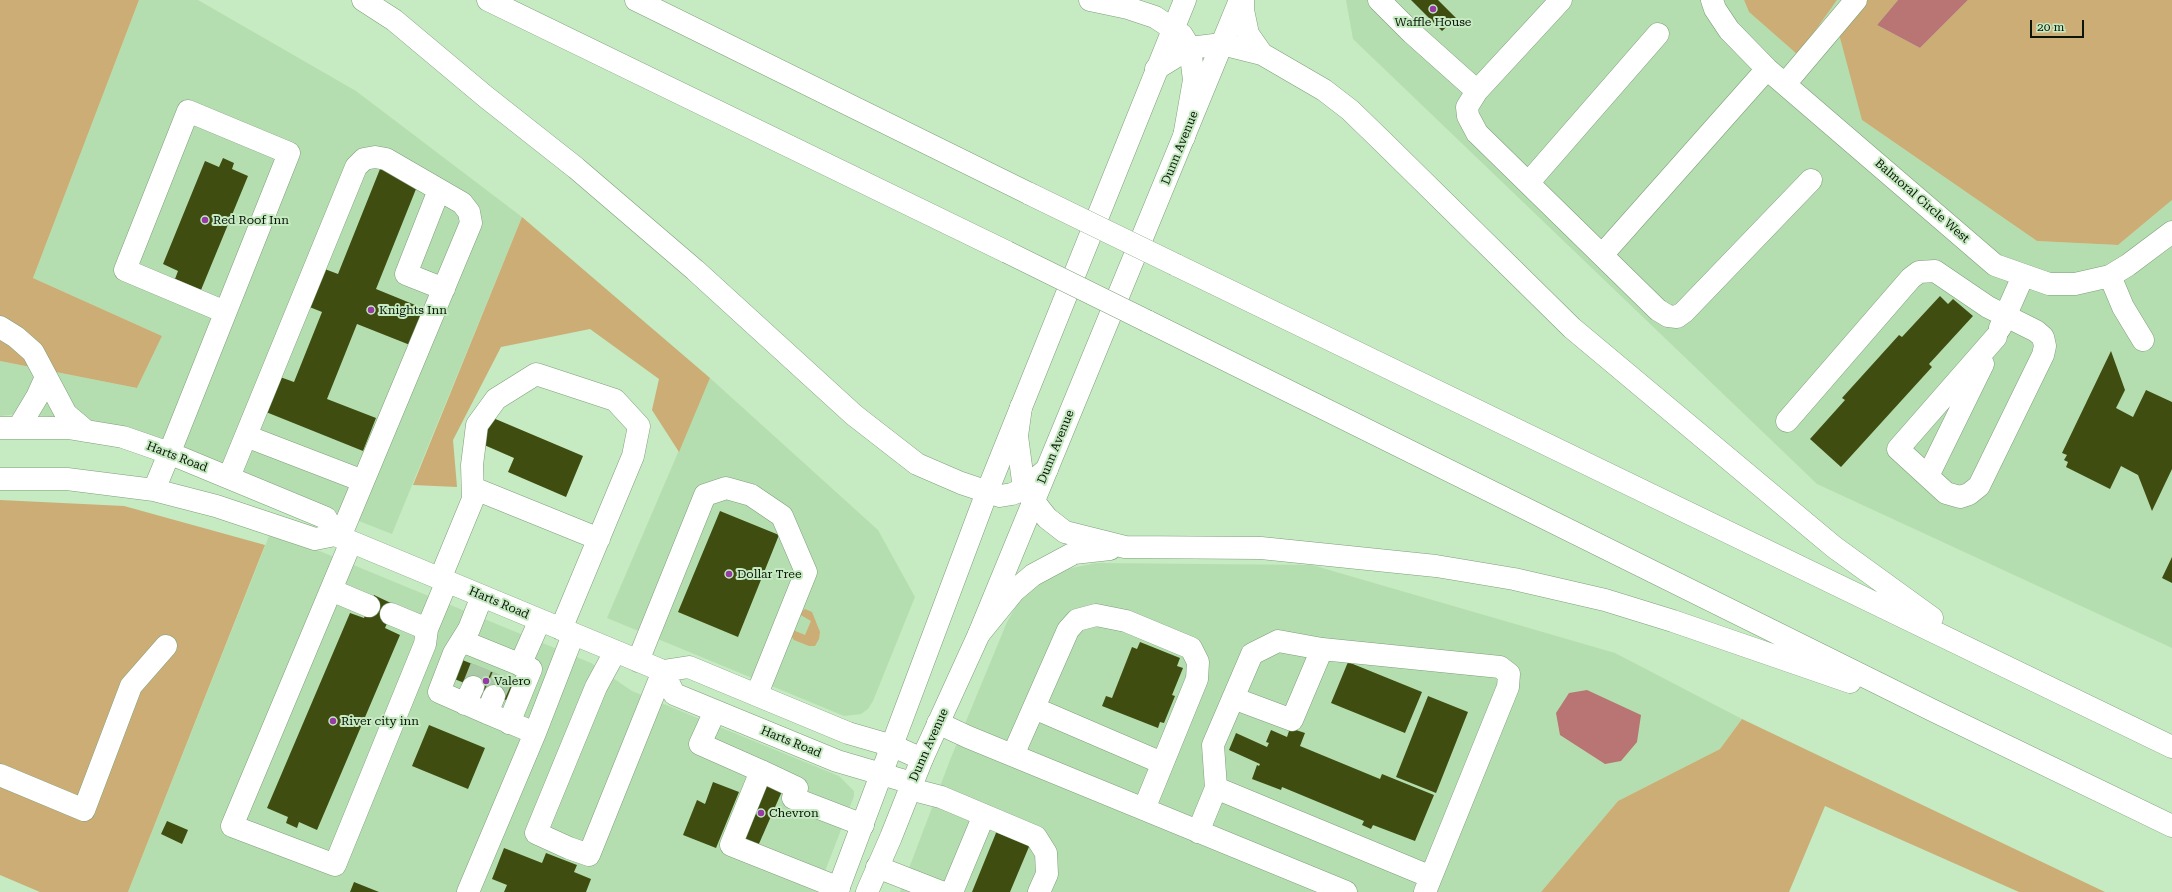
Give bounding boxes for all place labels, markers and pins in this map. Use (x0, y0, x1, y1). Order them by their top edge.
marker: Waffle House (1428, 4, 1438, 14)
place label: Waffle House (1395, 15, 1471, 29)
place label: Red Roof Inn (213, 213, 289, 227)
marker: Red Roof Inn (200, 215, 210, 225)
place label: Knights Inn (379, 303, 447, 317)
marker: Knights Inn (366, 305, 376, 315)
place label: Dollar Tree (737, 567, 802, 581)
marker: Dollar Tree (724, 569, 734, 579)
place label: Valero (494, 674, 531, 688)
marker: Valero (481, 676, 491, 686)
place label: River city inn (341, 714, 419, 728)
marker: River city inn (328, 716, 338, 726)
place label: Chevron (769, 806, 819, 820)
marker: Chevron (756, 808, 766, 818)

